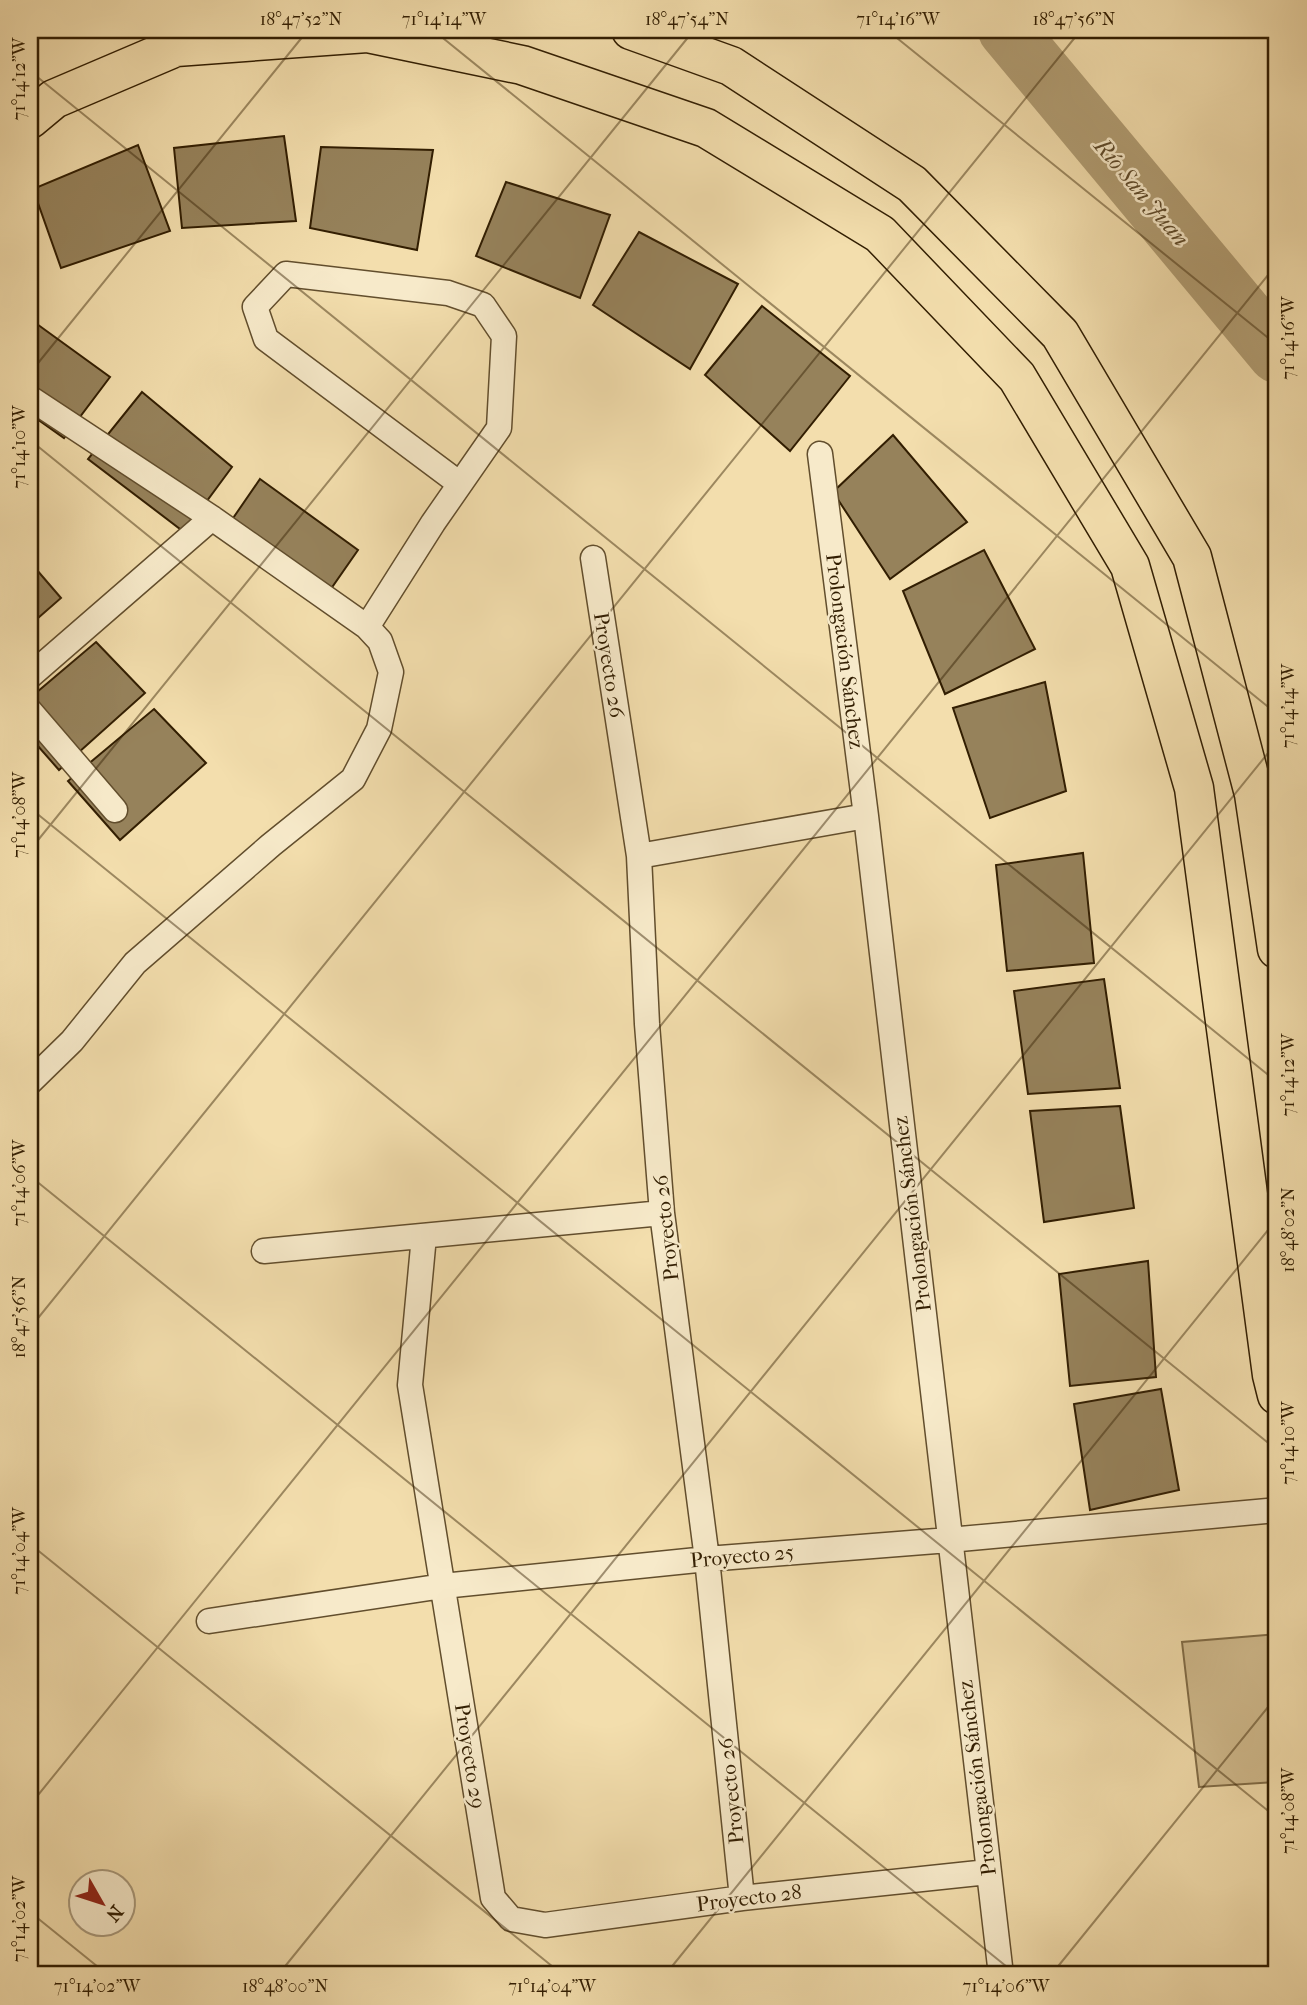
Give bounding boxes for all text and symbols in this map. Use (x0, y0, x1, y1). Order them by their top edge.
text: 18°47'52"N (260, 9, 343, 30)
text: 71°14'14"W (402, 9, 487, 30)
text: 18°47'54"N (645, 9, 729, 30)
text: 71°14'16"W (856, 9, 941, 30)
text: 18°47'56"N (1033, 9, 1116, 30)
text: 71°14'12"W (9, 36, 30, 120)
water label: Río San Juan (1087, 131, 1195, 252)
text: 71°14'16"W (1278, 295, 1299, 380)
text: 71°14'10"W (9, 404, 30, 489)
street label: Prolongación Sánchez (821, 552, 869, 750)
street label: Proyecto 26 (589, 610, 629, 720)
text: 71°14'14"W (1278, 663, 1299, 748)
text: 71°14'08"W (9, 771, 30, 858)
text: 71°14'12"W (1278, 1032, 1299, 1116)
street label: Prolongación Sánchez (888, 1115, 936, 1313)
text: 71°14'06"W (9, 1138, 30, 1226)
street label: Proyecto 26 (648, 1173, 684, 1282)
text: 18°48'02"N (1278, 1187, 1299, 1273)
text: 18°47'56"N (9, 1275, 30, 1358)
text: 71°14'10"W (1278, 1400, 1299, 1485)
text: 71°14'04"W (9, 1506, 30, 1595)
street label: Proyecto 25 (689, 1539, 795, 1573)
street label: Prolongación Sánchez (953, 1679, 1001, 1877)
street label: Proyecto 29 (450, 1702, 490, 1810)
street label: Proyecto 26 (713, 1736, 749, 1845)
text: 71°14'08"W (1278, 1767, 1299, 1854)
north arrow (66, 1868, 136, 1938)
text: 71°14'02"W (9, 1874, 30, 1962)
street label: Proyecto 28 (695, 1880, 803, 1916)
text: N (101, 1901, 128, 1926)
text: 71°14'02"W (54, 1976, 142, 1997)
text: 18°48'00"N (242, 1976, 328, 1997)
text: 71°14'04"W (508, 1976, 597, 1997)
text: 71°14'06"W (963, 1976, 1051, 1997)

